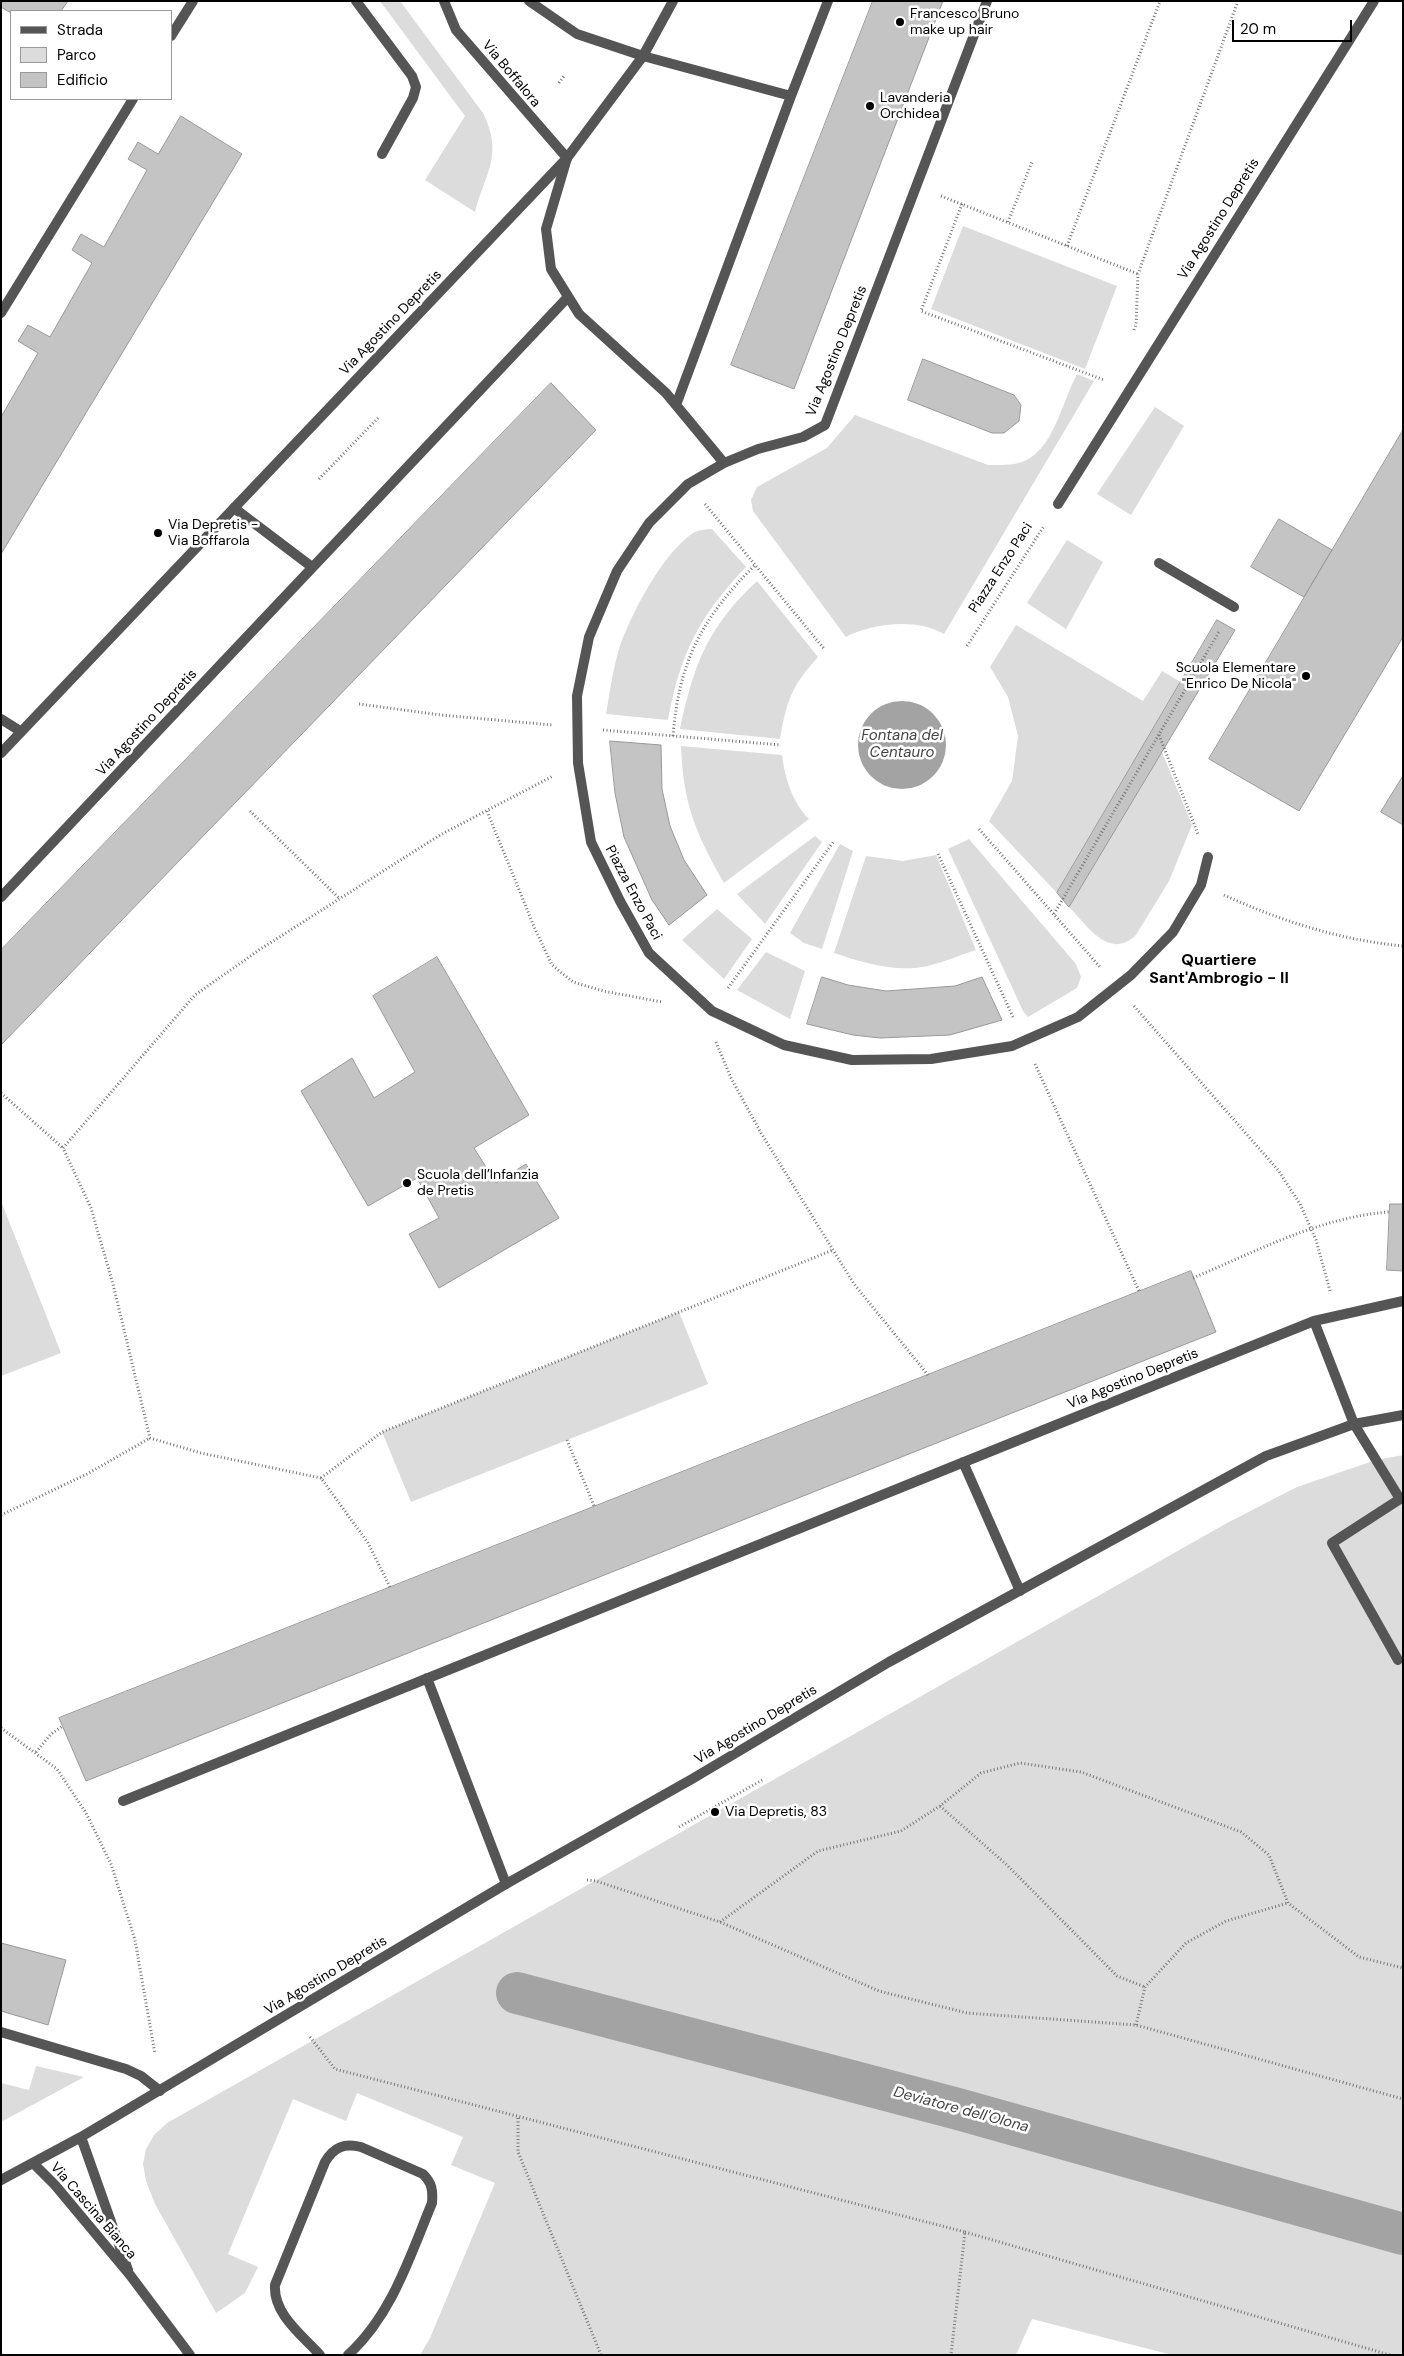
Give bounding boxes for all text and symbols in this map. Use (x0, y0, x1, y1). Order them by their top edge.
place label: Francesco Bruno make up hair (910, 6, 1019, 38)
legend (10, 10, 172, 100)
scale bar (1234, 10, 1354, 42)
marker: Francesco Bruno make up hair (894, 16, 906, 28)
text: 20 m (1240, 19, 1276, 39)
text: Strada (57, 20, 103, 40)
street label: Via Boffalora (478, 37, 544, 111)
text: Parco (57, 45, 96, 65)
text: Edificio (57, 70, 108, 90)
place label: Lavanderia Orchidea (880, 90, 950, 122)
marker: Lavanderia Orchidea (864, 100, 876, 112)
street label: Via Agostino Depretis (1175, 155, 1263, 283)
street label: Via Agostino Depretis (336, 267, 446, 379)
street label: Via Agostino Depretis (803, 283, 871, 419)
place label: Via Depretis - Via Boffarola (168, 517, 258, 550)
street label: Piazza Enzo Paci (966, 520, 1036, 616)
marker: Via Depretis - Via Boffarola (152, 527, 164, 539)
place label: Scuola Elementare "Enrico De Nicola" (1176, 660, 1296, 692)
street label: Via Agostino Depretis (93, 666, 201, 780)
marker: Scuola Elementare "Enrico De Nicola" (1300, 670, 1312, 682)
water label: Fontana del Centauro (861, 727, 943, 762)
street label: Piazza Enzo Paci (601, 843, 665, 943)
district label: Quartiere Sant'Ambrogio - II (1149, 951, 1289, 989)
place label: Scuola dell’Infanzia de Pretis (417, 1167, 539, 1200)
marker: Scuola dell’Infanzia de Pretis (401, 1177, 413, 1189)
street label: Via Agostino Depretis (1065, 1345, 1201, 1413)
street label: Via Agostino Depretis (692, 1682, 820, 1768)
place label: Via Depretis, 83 (725, 1804, 827, 1820)
marker: Via Depretis, 83 (709, 1806, 721, 1818)
street label: Via Agostino Depretis (262, 1933, 390, 2019)
water label: Deviatore dell'Olona (891, 2083, 1031, 2137)
street label: Via Cascina Bianca (46, 2159, 140, 2263)

